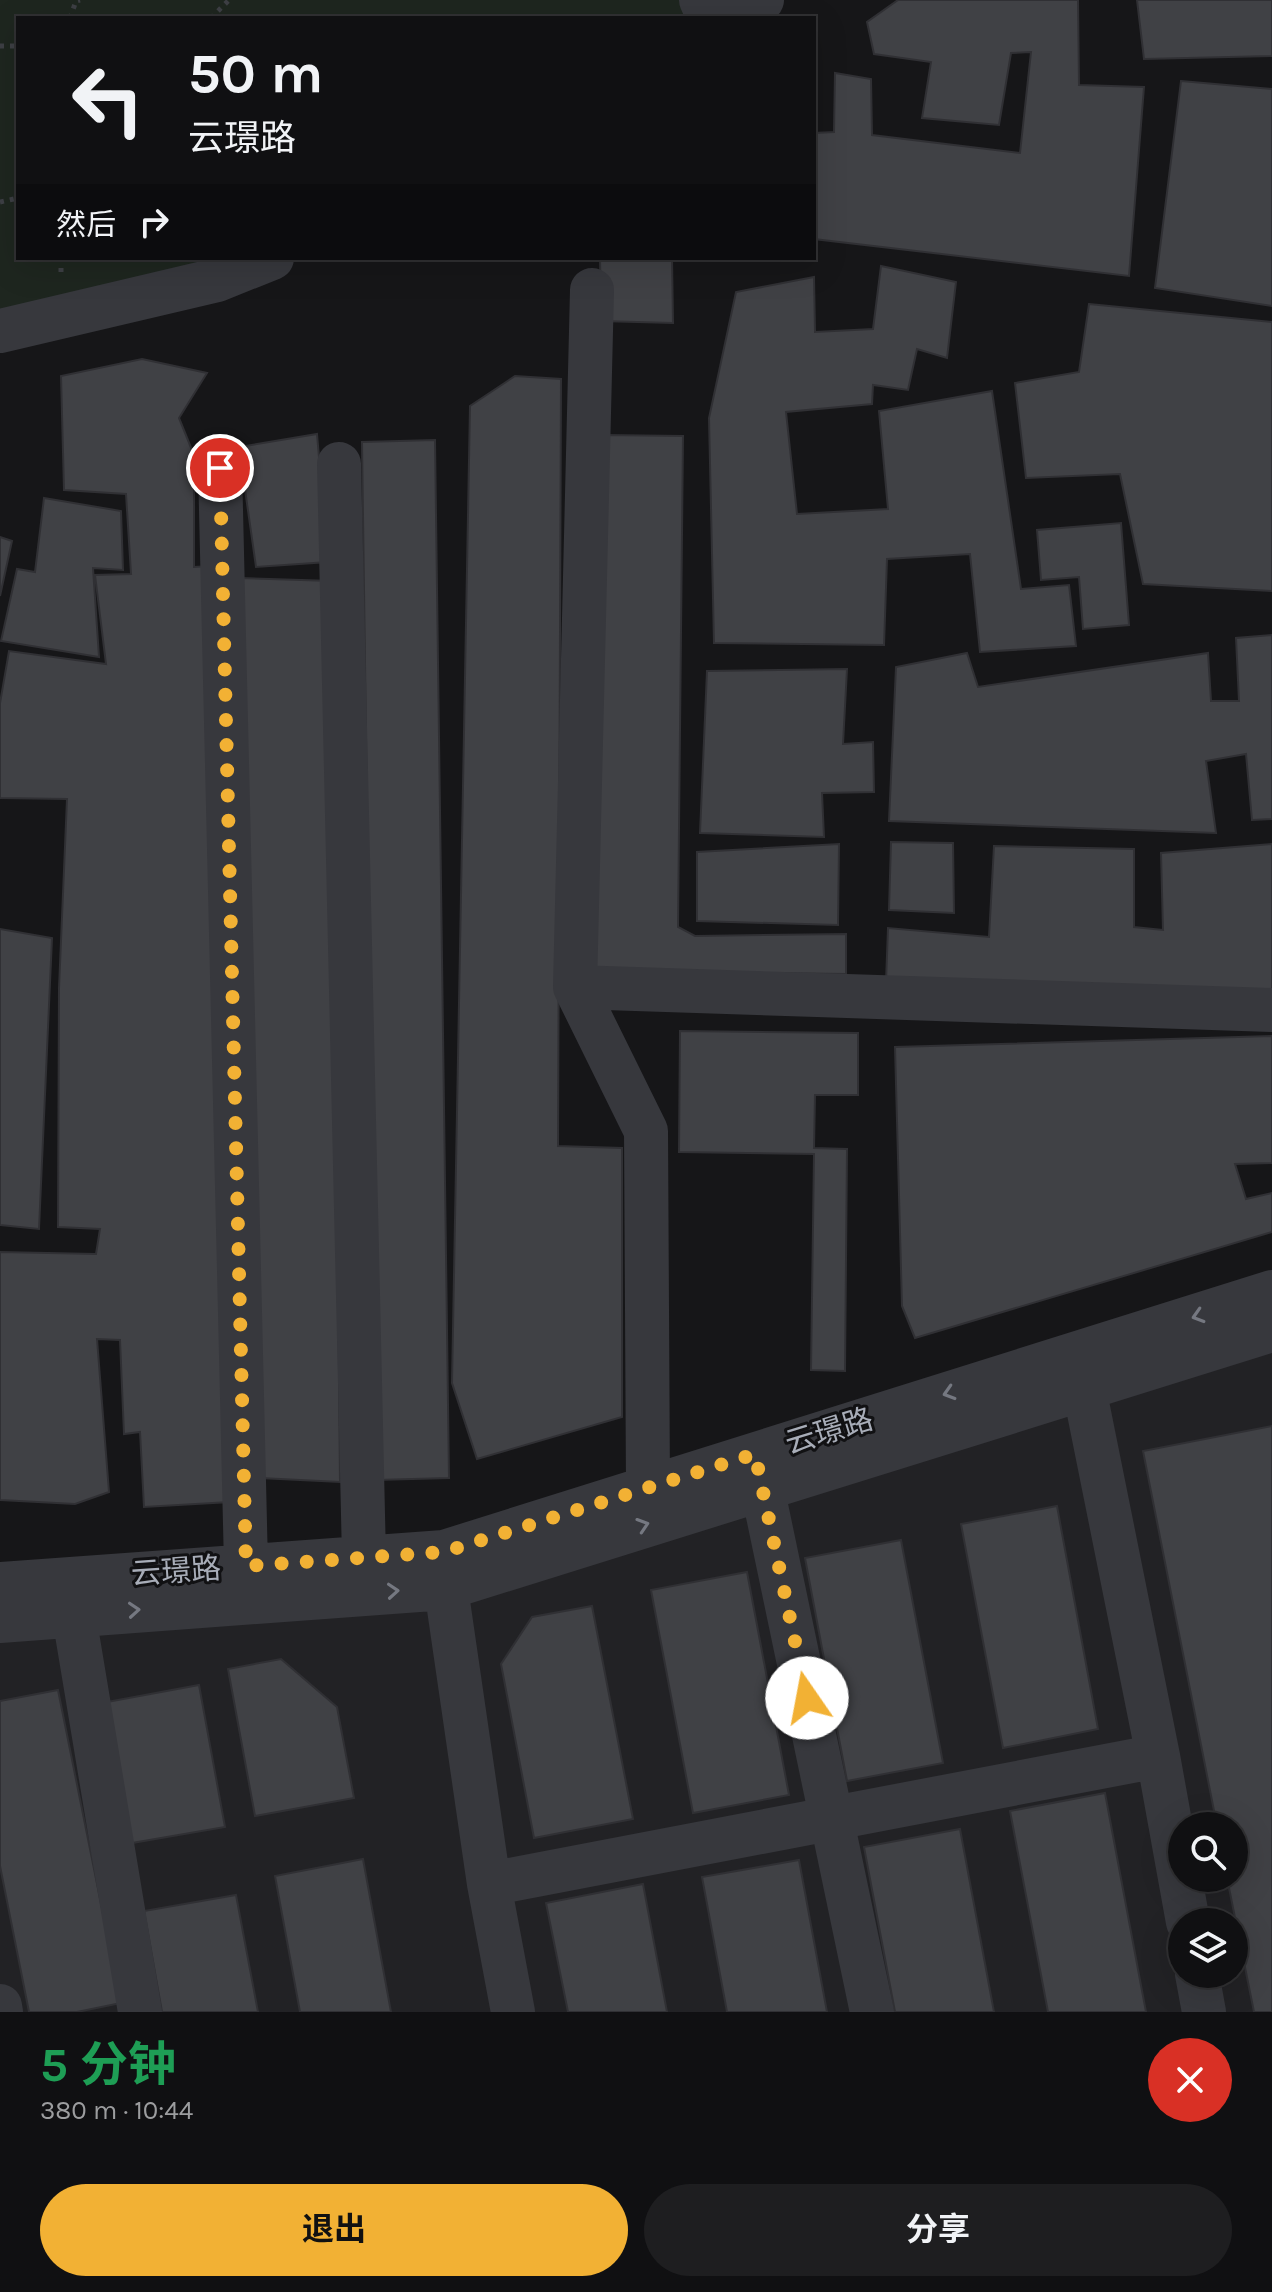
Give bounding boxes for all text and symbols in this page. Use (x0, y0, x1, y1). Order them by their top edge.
text: 50 m (188, 41, 323, 106)
icon: left (56, 48, 160, 152)
text: 云璟路 (188, 117, 296, 159)
icon: right (132, 200, 176, 244)
text: 然后 (56, 207, 116, 243)
pin (186, 434, 254, 502)
icon: arrive (198, 446, 242, 490)
one-way arrow (1191, 1306, 1205, 1322)
one-way arrow (943, 1384, 957, 1400)
street label: 云璟路 (781, 1401, 877, 1461)
one-way arrow (636, 1518, 649, 1534)
street label: 云璟路 (130, 1550, 222, 1592)
one-way arrow (387, 1583, 400, 1600)
one-way arrow (128, 1602, 141, 1619)
position arrow (765, 1656, 849, 1740)
map controls (1168, 1812, 1248, 1988)
button: search (1168, 1812, 1248, 1892)
button: layers (1168, 1908, 1248, 1988)
text: 5 分钟 (40, 2037, 176, 2093)
button: close (1148, 2038, 1232, 2122)
text: 380 m · 10:44 (40, 2095, 193, 2126)
button: 退出 (40, 2184, 628, 2276)
button: 分享 (644, 2184, 1232, 2276)

